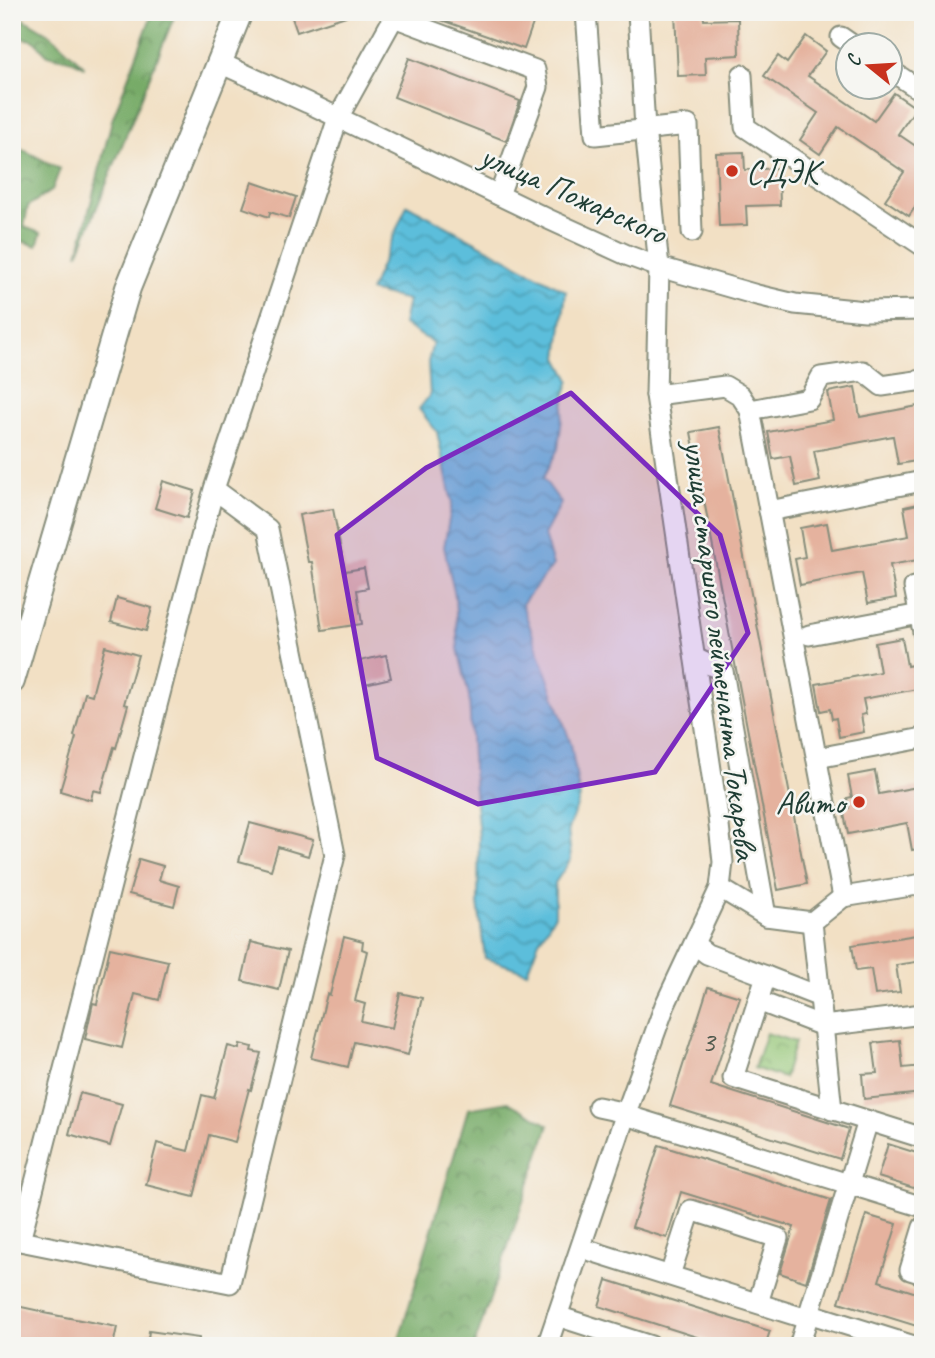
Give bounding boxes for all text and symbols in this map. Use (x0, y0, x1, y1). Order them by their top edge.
north arrow (834, 32, 904, 102)
text: С (841, 50, 867, 69)
street label: улица Пожарского (472, 133, 675, 255)
place label: СДЭК (746, 151, 825, 193)
marker: СДЭК (724, 163, 740, 179)
street label: улица старшего лейтенанта Токарева (674, 436, 768, 865)
place label: Авито (776, 782, 848, 824)
marker: Авито (851, 794, 867, 810)
house number: 3 (701, 1022, 717, 1060)

